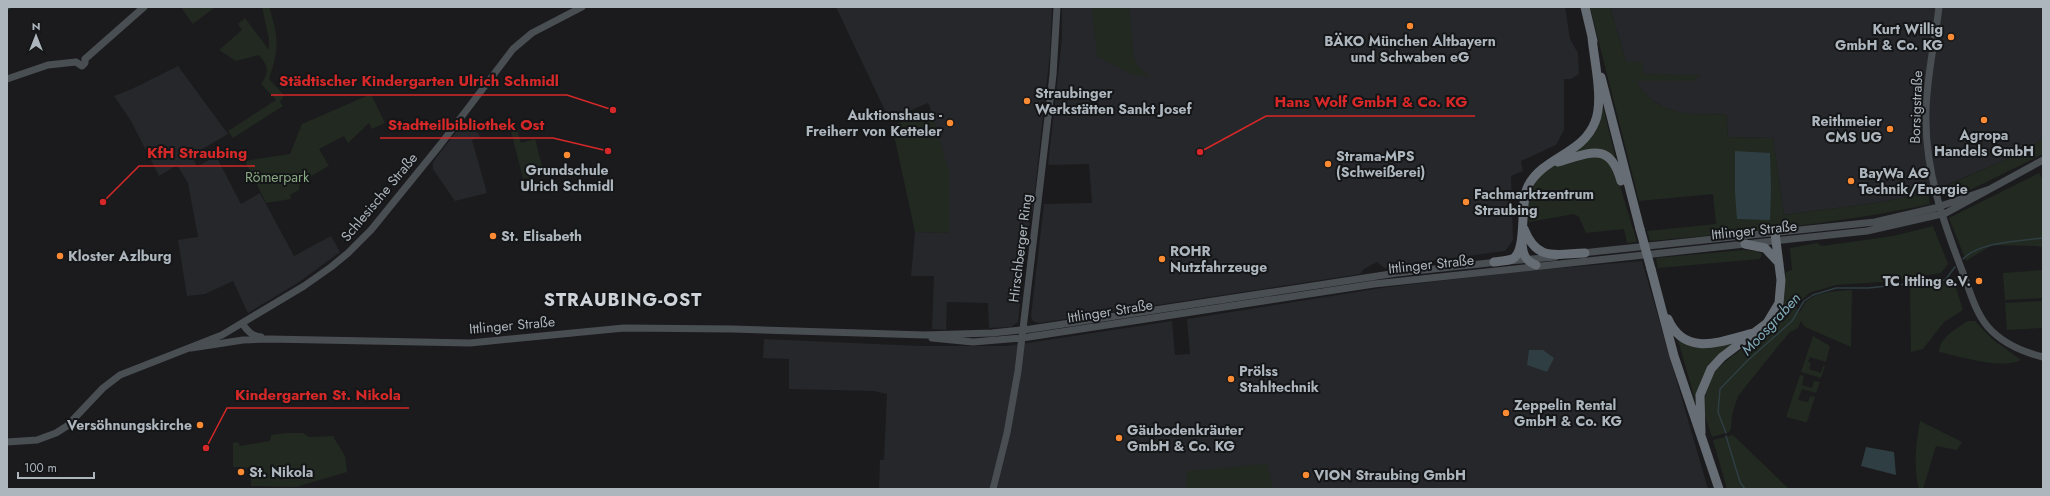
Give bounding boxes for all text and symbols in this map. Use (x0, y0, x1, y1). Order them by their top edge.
north arrow (16, 16, 56, 56)
text: N (32, 18, 40, 34)
place label: Kurt Willig GmbH & Co. KG (1835, 19, 1943, 55)
marker: BÄKO München Altbayern und Schwaben eG (1405, 21, 1415, 31)
place label: BÄKO München Altbayern und Schwaben eG (1324, 31, 1496, 67)
marker: Kurt Willig GmbH & Co. KG (1946, 32, 1956, 42)
callout: Städtischer Kindergarten Ulrich Schmidl (271, 68, 567, 95)
text: Städtischer Kindergarten Ulrich Schmidl (279, 70, 559, 92)
street label: Borsigstraße (1905, 70, 1927, 144)
place label: Straubinger Werkstätten Sankt Josef (1035, 83, 1193, 119)
callout: Hans Wolf GmbH & Co. KG (1266, 89, 1475, 116)
text: Hans Wolf GmbH & Co. KG (1275, 91, 1467, 113)
marker: Straubinger Werkstätten Sankt Josef (1022, 96, 1032, 106)
place label: Auktionshaus - Freiherr von Ketteler (806, 105, 943, 141)
callout: Stadtteilbibliothek Ost (380, 111, 553, 138)
place label: Reithmeier CMS UG (1811, 111, 1882, 147)
text: Stadtteilbibliothek Ost (388, 114, 544, 136)
marker: Agropa Handels GmbH (1979, 115, 1989, 125)
marker: Auktionshaus - Freiherr von Ketteler (945, 118, 955, 128)
marker: Reithmeier CMS UG (1885, 124, 1895, 134)
place label: Agropa Handels GmbH (1934, 125, 2034, 161)
callout: KfH Straubing (139, 139, 255, 166)
text: KfH Straubing (147, 142, 247, 164)
place label: Strama-MPS (Schweißerei) (1336, 146, 1425, 182)
street label: Schlesische Straße (336, 148, 422, 246)
marker: Grundschule Ulrich Schmidl (562, 150, 572, 160)
marker: Strama-MPS (Schweißerei) (1323, 159, 1333, 169)
place label: Grundschule Ulrich Schmidl (520, 160, 614, 196)
place label: BayWa AG Technik/Energie (1859, 163, 1968, 199)
park label: Römerpark (245, 167, 310, 187)
marker: BayWa AG Technik/Energie (1846, 176, 1856, 186)
place label: Fachmarktzentrum Straubing (1474, 184, 1594, 220)
street label: Hirschberger Ring (1003, 193, 1037, 303)
marker: Fachmarktzentrum Straubing (1461, 197, 1471, 207)
street label: Ittlinger Straße (1710, 216, 1798, 244)
place label: St. Elisabeth (501, 226, 582, 246)
marker: St. Elisabeth (488, 231, 498, 241)
place label: ROHR Nutzfahrzeuge (1170, 241, 1267, 277)
place label: Kloster Azlburg (68, 246, 172, 266)
street label: Ittlinger Straße (1387, 250, 1475, 278)
marker: Kloster Azlburg (55, 251, 65, 261)
marker: ROHR Nutzfahrzeuge (1157, 254, 1167, 264)
place label: TC Ittling e.V. (1883, 271, 1971, 291)
marker: TC Ittling e.V. (1974, 276, 1984, 286)
district label: STRAUBING-OST (544, 287, 702, 313)
water label: Moosgraben (1736, 288, 1806, 360)
street label: Ittlinger Straße (1066, 294, 1154, 328)
street label: Ittlinger Straße (468, 311, 556, 339)
place label: Prölss Stahltechnik (1239, 361, 1319, 397)
marker: Prölss Stahltechnik (1226, 374, 1236, 384)
callout: Kindergarten St. Nikola (227, 381, 409, 408)
text: Kindergarten St. Nikola (235, 384, 401, 406)
place label: Zeppelin Rental GmbH & Co. KG (1514, 395, 1622, 431)
marker: Zeppelin Rental GmbH & Co. KG (1501, 408, 1511, 418)
place label: Versöhnungskirche (66, 415, 192, 435)
marker: Versöhnungskirche (195, 420, 205, 430)
place label: Gäubodenkräuter GmbH & Co. KG (1127, 420, 1244, 456)
marker: Gäubodenkräuter GmbH & Co. KG (1114, 433, 1124, 443)
scale bar (18, 454, 94, 480)
text: 100 m (24, 459, 57, 477)
place label: St. Nikola (249, 462, 313, 482)
place label: VION Straubing GmbH (1313, 465, 1466, 485)
marker: St. Nikola (236, 467, 246, 477)
marker: VION Straubing GmbH (1301, 470, 1311, 480)

